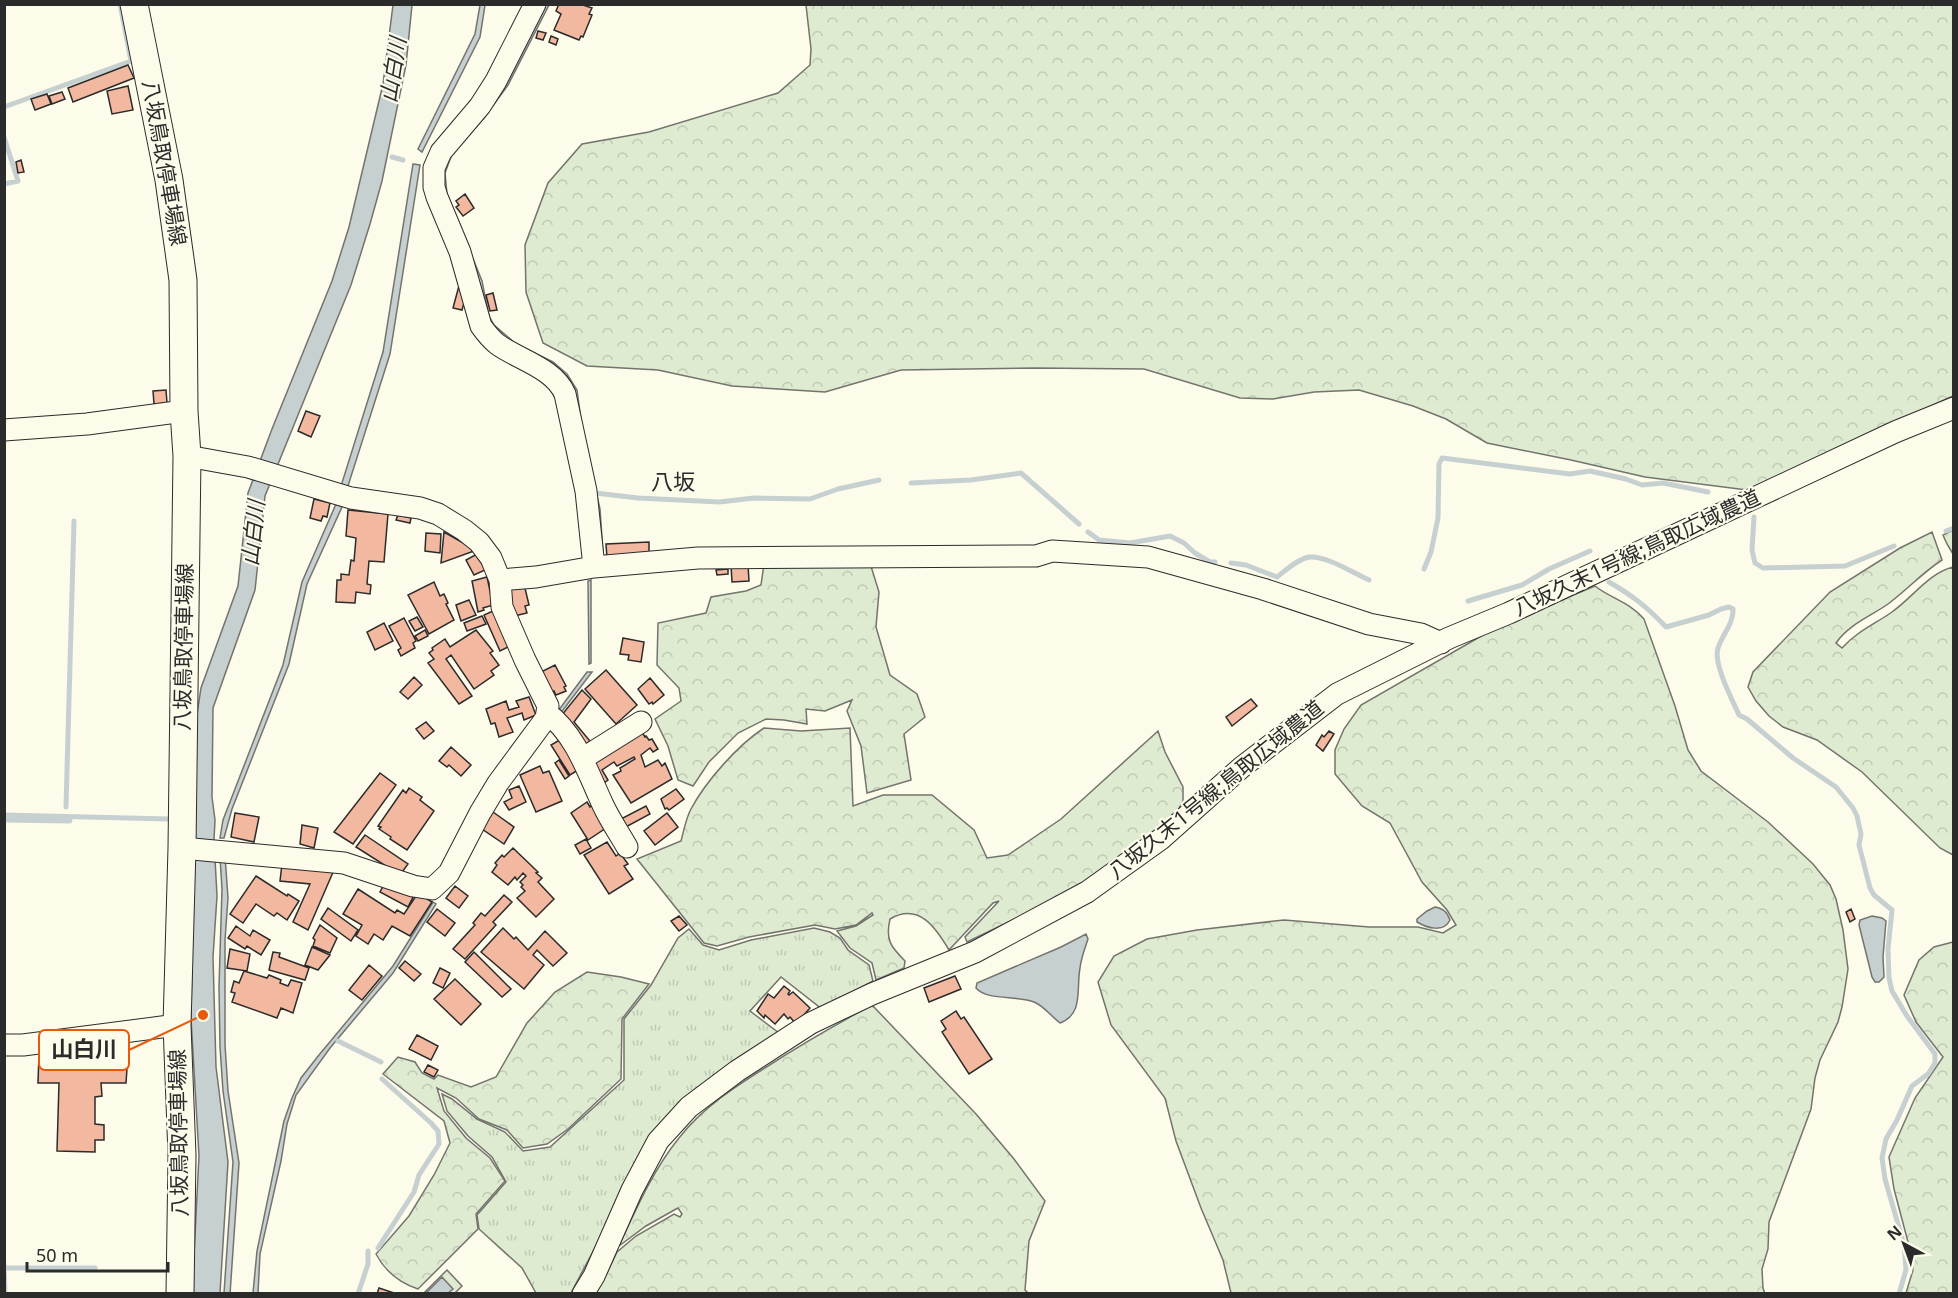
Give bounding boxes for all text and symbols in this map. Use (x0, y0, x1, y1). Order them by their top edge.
water label: 山白川 (372, 33, 412, 105)
street label: 八坂鳥取停車場線 (137, 78, 193, 248)
district label: 八坂 (651, 466, 695, 496)
street label: 八坂久末1号線;鳥取広域農道 (1508, 482, 1765, 622)
water label: 山白川 (234, 497, 271, 567)
street label: 八坂鳥取停車場線 (168, 563, 198, 731)
street label: 八坂久末1号線;鳥取広域農道 (1102, 693, 1329, 885)
callout: 山白川 (39, 1030, 129, 1070)
text: 山白川 (51, 1033, 117, 1063)
street label: 八坂鳥取停車場線 (163, 1049, 193, 1217)
north arrow (1874, 1214, 1934, 1274)
text: N (1882, 1220, 1906, 1245)
scale bar (27, 1235, 168, 1273)
text: 50 m (36, 1243, 78, 1267)

